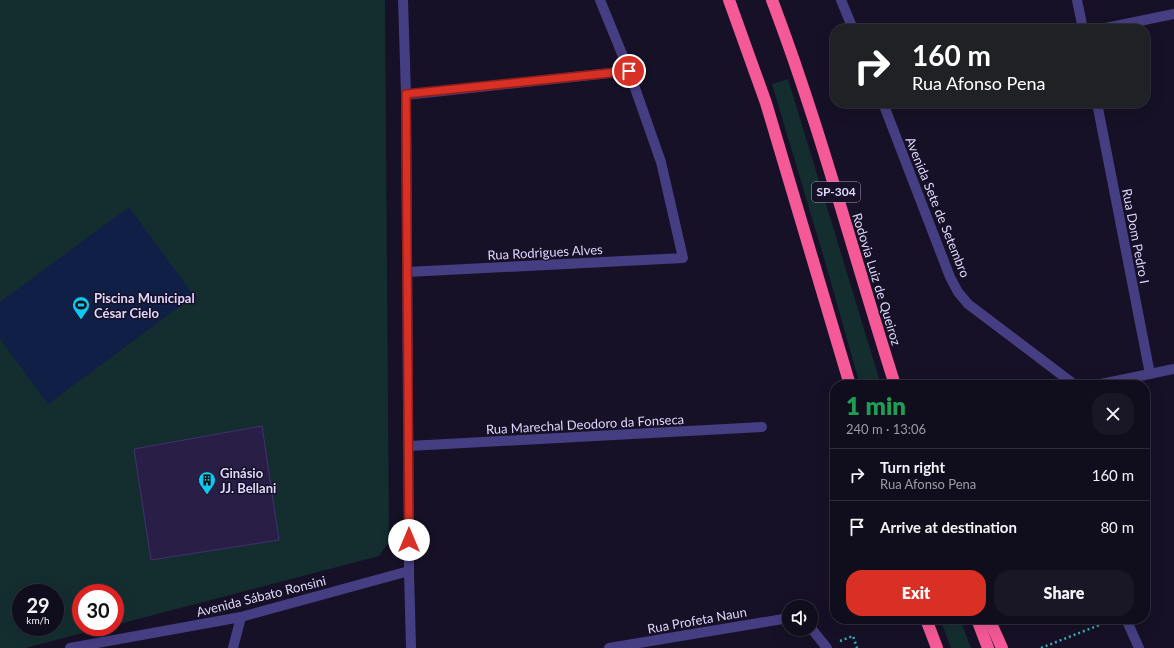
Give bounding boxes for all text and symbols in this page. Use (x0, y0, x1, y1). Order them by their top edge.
text: 160 m (912, 38, 991, 72)
icon: right (846, 40, 898, 92)
pin (612, 54, 646, 88)
icon: arrive (618, 60, 640, 82)
text: Rua Afonso Pena (912, 72, 1045, 94)
street label: Avenida Sete de Setembro (902, 134, 974, 280)
road number: SP-304 (812, 182, 860, 202)
street label: Rua Dom Pedro I (1119, 187, 1153, 285)
street label: Rodovia Luiz de Queiroz (849, 211, 905, 347)
street label: Rua Rodrigues Alves (487, 241, 603, 263)
place label: Piscina Municipal César Cielo (94, 290, 195, 321)
sports icon: Piscina Municipal César Cielo (71, 295, 91, 320)
text: 1 min (846, 391, 906, 420)
button: close (1092, 393, 1134, 435)
street label: Rua Marechal Deodoro da Fonseca (486, 411, 684, 437)
text: 240 m · 13:06 (846, 421, 926, 437)
text: Turn right (880, 458, 945, 476)
icon: right (846, 464, 868, 486)
place label: Ginásio JJ. Bellani (220, 465, 276, 496)
text: 160 m (1092, 466, 1134, 484)
building icon: Ginásio JJ. Bellani (197, 470, 217, 495)
text: Rua Afonso Pena (880, 476, 976, 492)
icon: arrive (846, 516, 868, 538)
text: Arrive at destination (880, 518, 1017, 536)
text: 80 m (1100, 518, 1134, 536)
position arrow (388, 519, 430, 561)
button: Exit (846, 570, 986, 616)
button: Share (994, 570, 1134, 616)
street label: Avenida Sábato Ronsini (195, 572, 327, 620)
speed limit sign: 30 (72, 584, 124, 636)
text: 29 (26, 593, 50, 617)
map controls (782, 600, 818, 636)
button: sound (782, 600, 818, 636)
street label: Rua Profeta Naun (646, 603, 748, 637)
text: km/h (26, 614, 50, 626)

